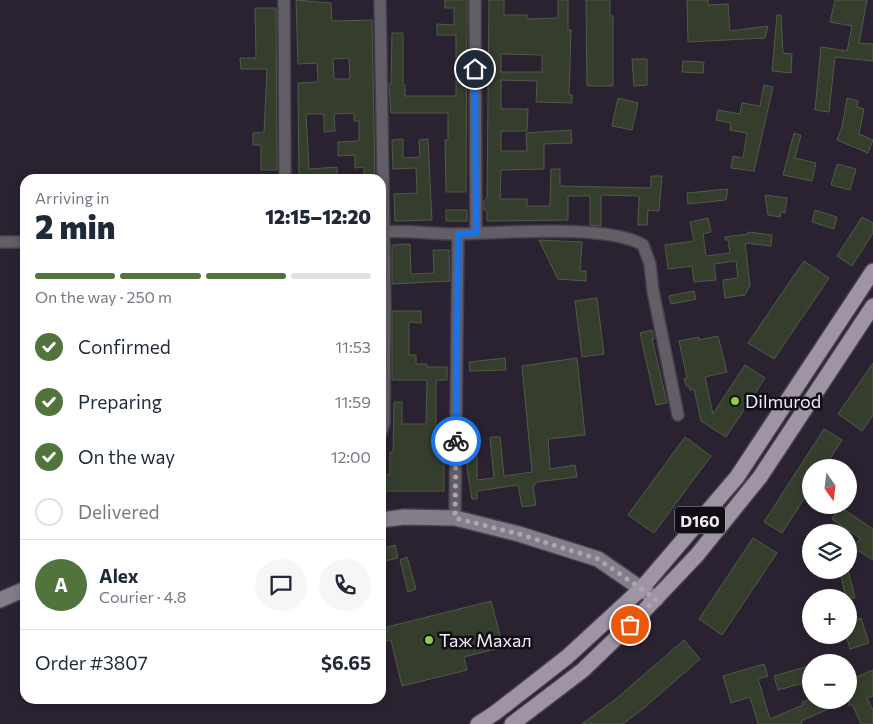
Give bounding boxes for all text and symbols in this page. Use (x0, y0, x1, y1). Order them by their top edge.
pin (454, 48, 496, 90)
icon: home (461, 55, 489, 83)
text: Arriving in (35, 188, 109, 207)
text: 12:15–12:20 (265, 205, 371, 228)
text: 2 min (35, 206, 115, 246)
text: On the way · 250 m (35, 287, 172, 306)
icon: check (35, 333, 63, 361)
text: Confirmed (78, 335, 171, 358)
text: 11:53 (335, 337, 371, 356)
icon: check (35, 388, 63, 416)
text: Preparing (78, 390, 162, 413)
place label: Dilmurod (745, 390, 821, 412)
text: 11:59 (335, 392, 371, 411)
marker: Dilmurod (729, 395, 741, 407)
courier (431, 416, 481, 466)
icon: bike (442, 427, 470, 455)
icon: check (35, 443, 63, 471)
text: On the way (78, 445, 175, 468)
text: 12:00 (331, 447, 371, 466)
north arrow (802, 459, 858, 514)
map controls (802, 459, 857, 709)
text: Delivered (78, 500, 159, 523)
road number: D160 (675, 506, 725, 534)
button: layers (802, 524, 857, 579)
button: chat (255, 559, 307, 611)
button: phone (319, 559, 371, 611)
text: Alex (99, 564, 139, 587)
text: A (54, 573, 68, 596)
text: Courier · 4.8 (99, 587, 186, 606)
button: + (802, 589, 857, 644)
pin (609, 604, 651, 646)
icon: bag (616, 611, 644, 639)
place label: Таж Махал (439, 629, 532, 651)
marker: Таж Махал (423, 634, 435, 646)
text: Order #3807 (35, 651, 148, 674)
text: $6.65 (321, 651, 371, 674)
button: − (802, 654, 857, 709)

